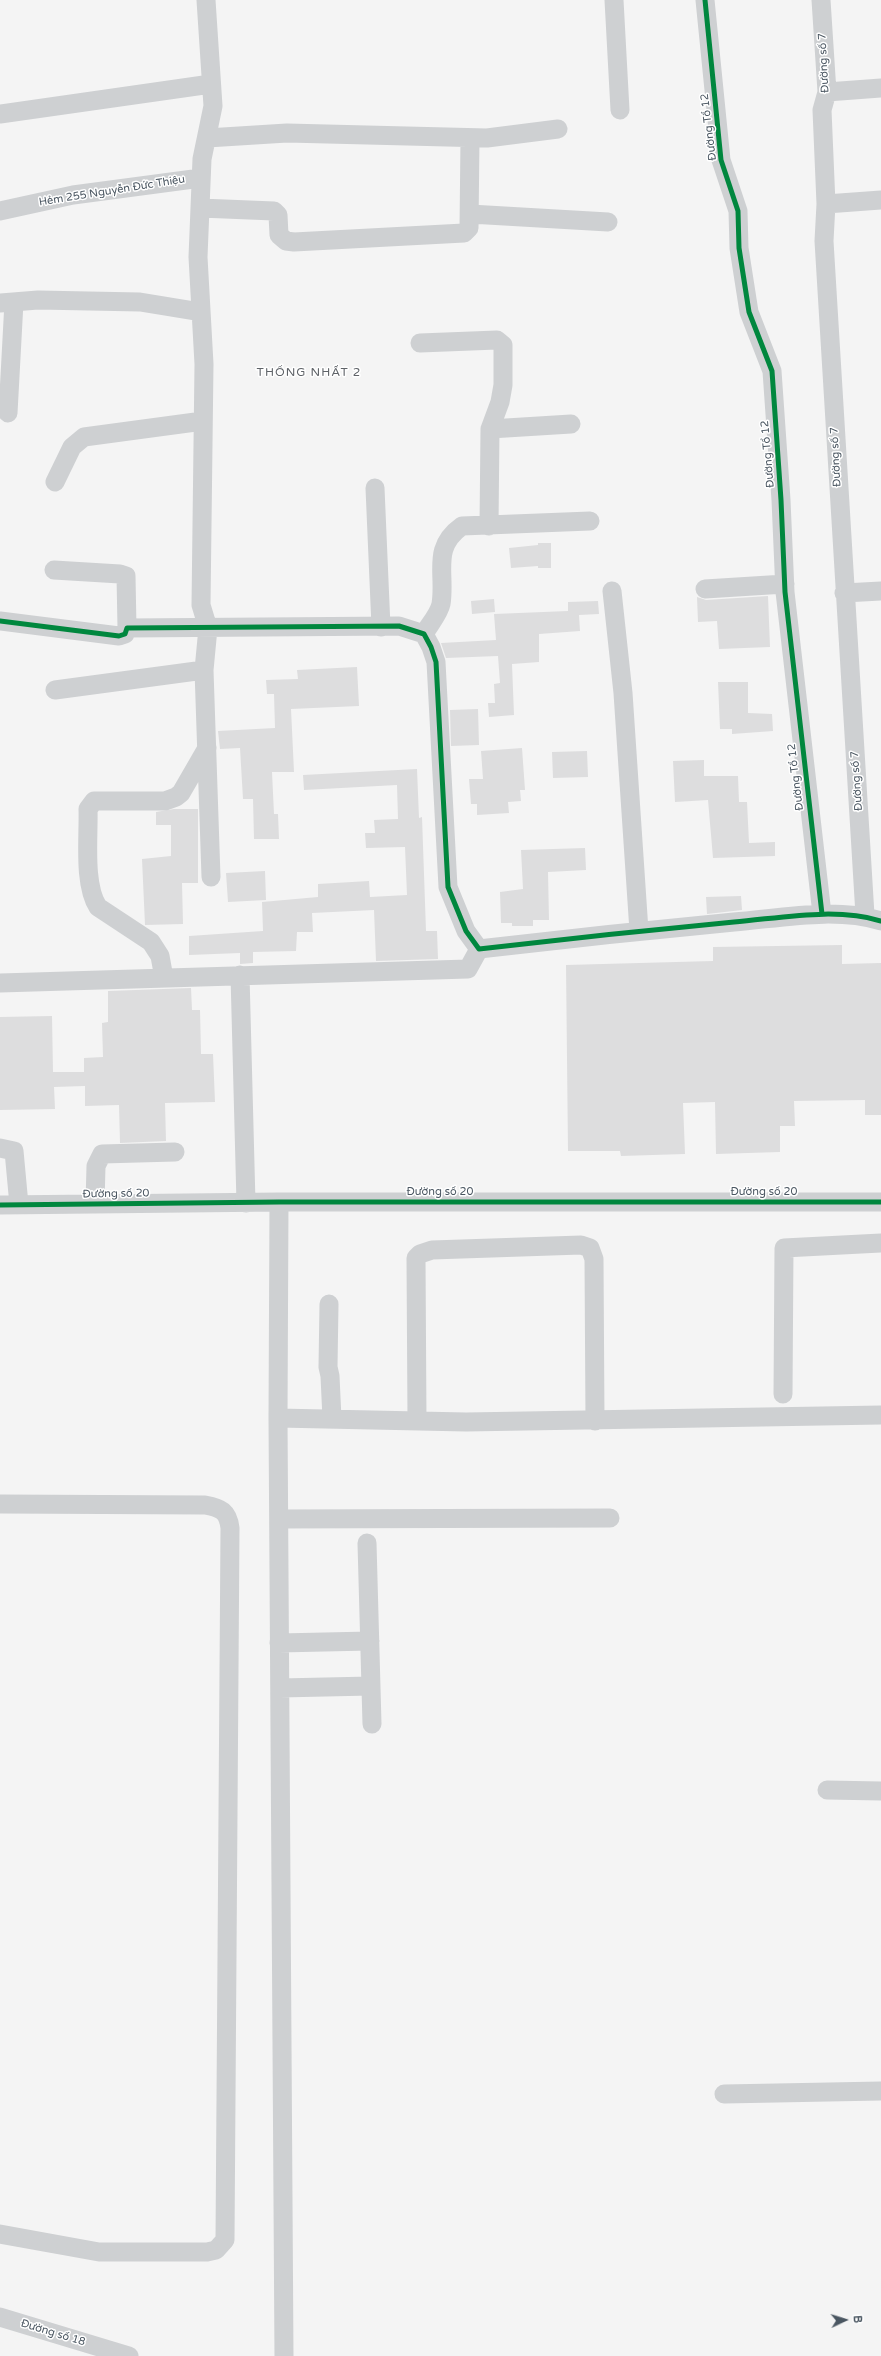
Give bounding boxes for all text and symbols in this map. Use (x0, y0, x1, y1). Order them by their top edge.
street label: Đường số 7 (816, 33, 832, 93)
street label: Đường Tổ 12 (698, 93, 720, 161)
street label: Hẻm 255 Nguyễn Đức Thiệu (38, 173, 186, 209)
district label: THỐNG NHẤT 2 (257, 366, 361, 380)
street label: Đường Tổ 12 (758, 420, 778, 488)
street label: Đường số 7 (828, 427, 844, 487)
street label: Đường Tổ 12 (785, 743, 807, 811)
street label: Đường số 7 (848, 751, 866, 811)
street label: Đường số 20 (407, 1185, 473, 1199)
street label: Đường số 20 (731, 1185, 797, 1199)
street label: Đường số 20 (82, 1187, 150, 1201)
north arrow (825, 2300, 865, 2340)
text: B (851, 2315, 864, 2323)
street label: Đường số 18 (19, 2317, 87, 2349)

